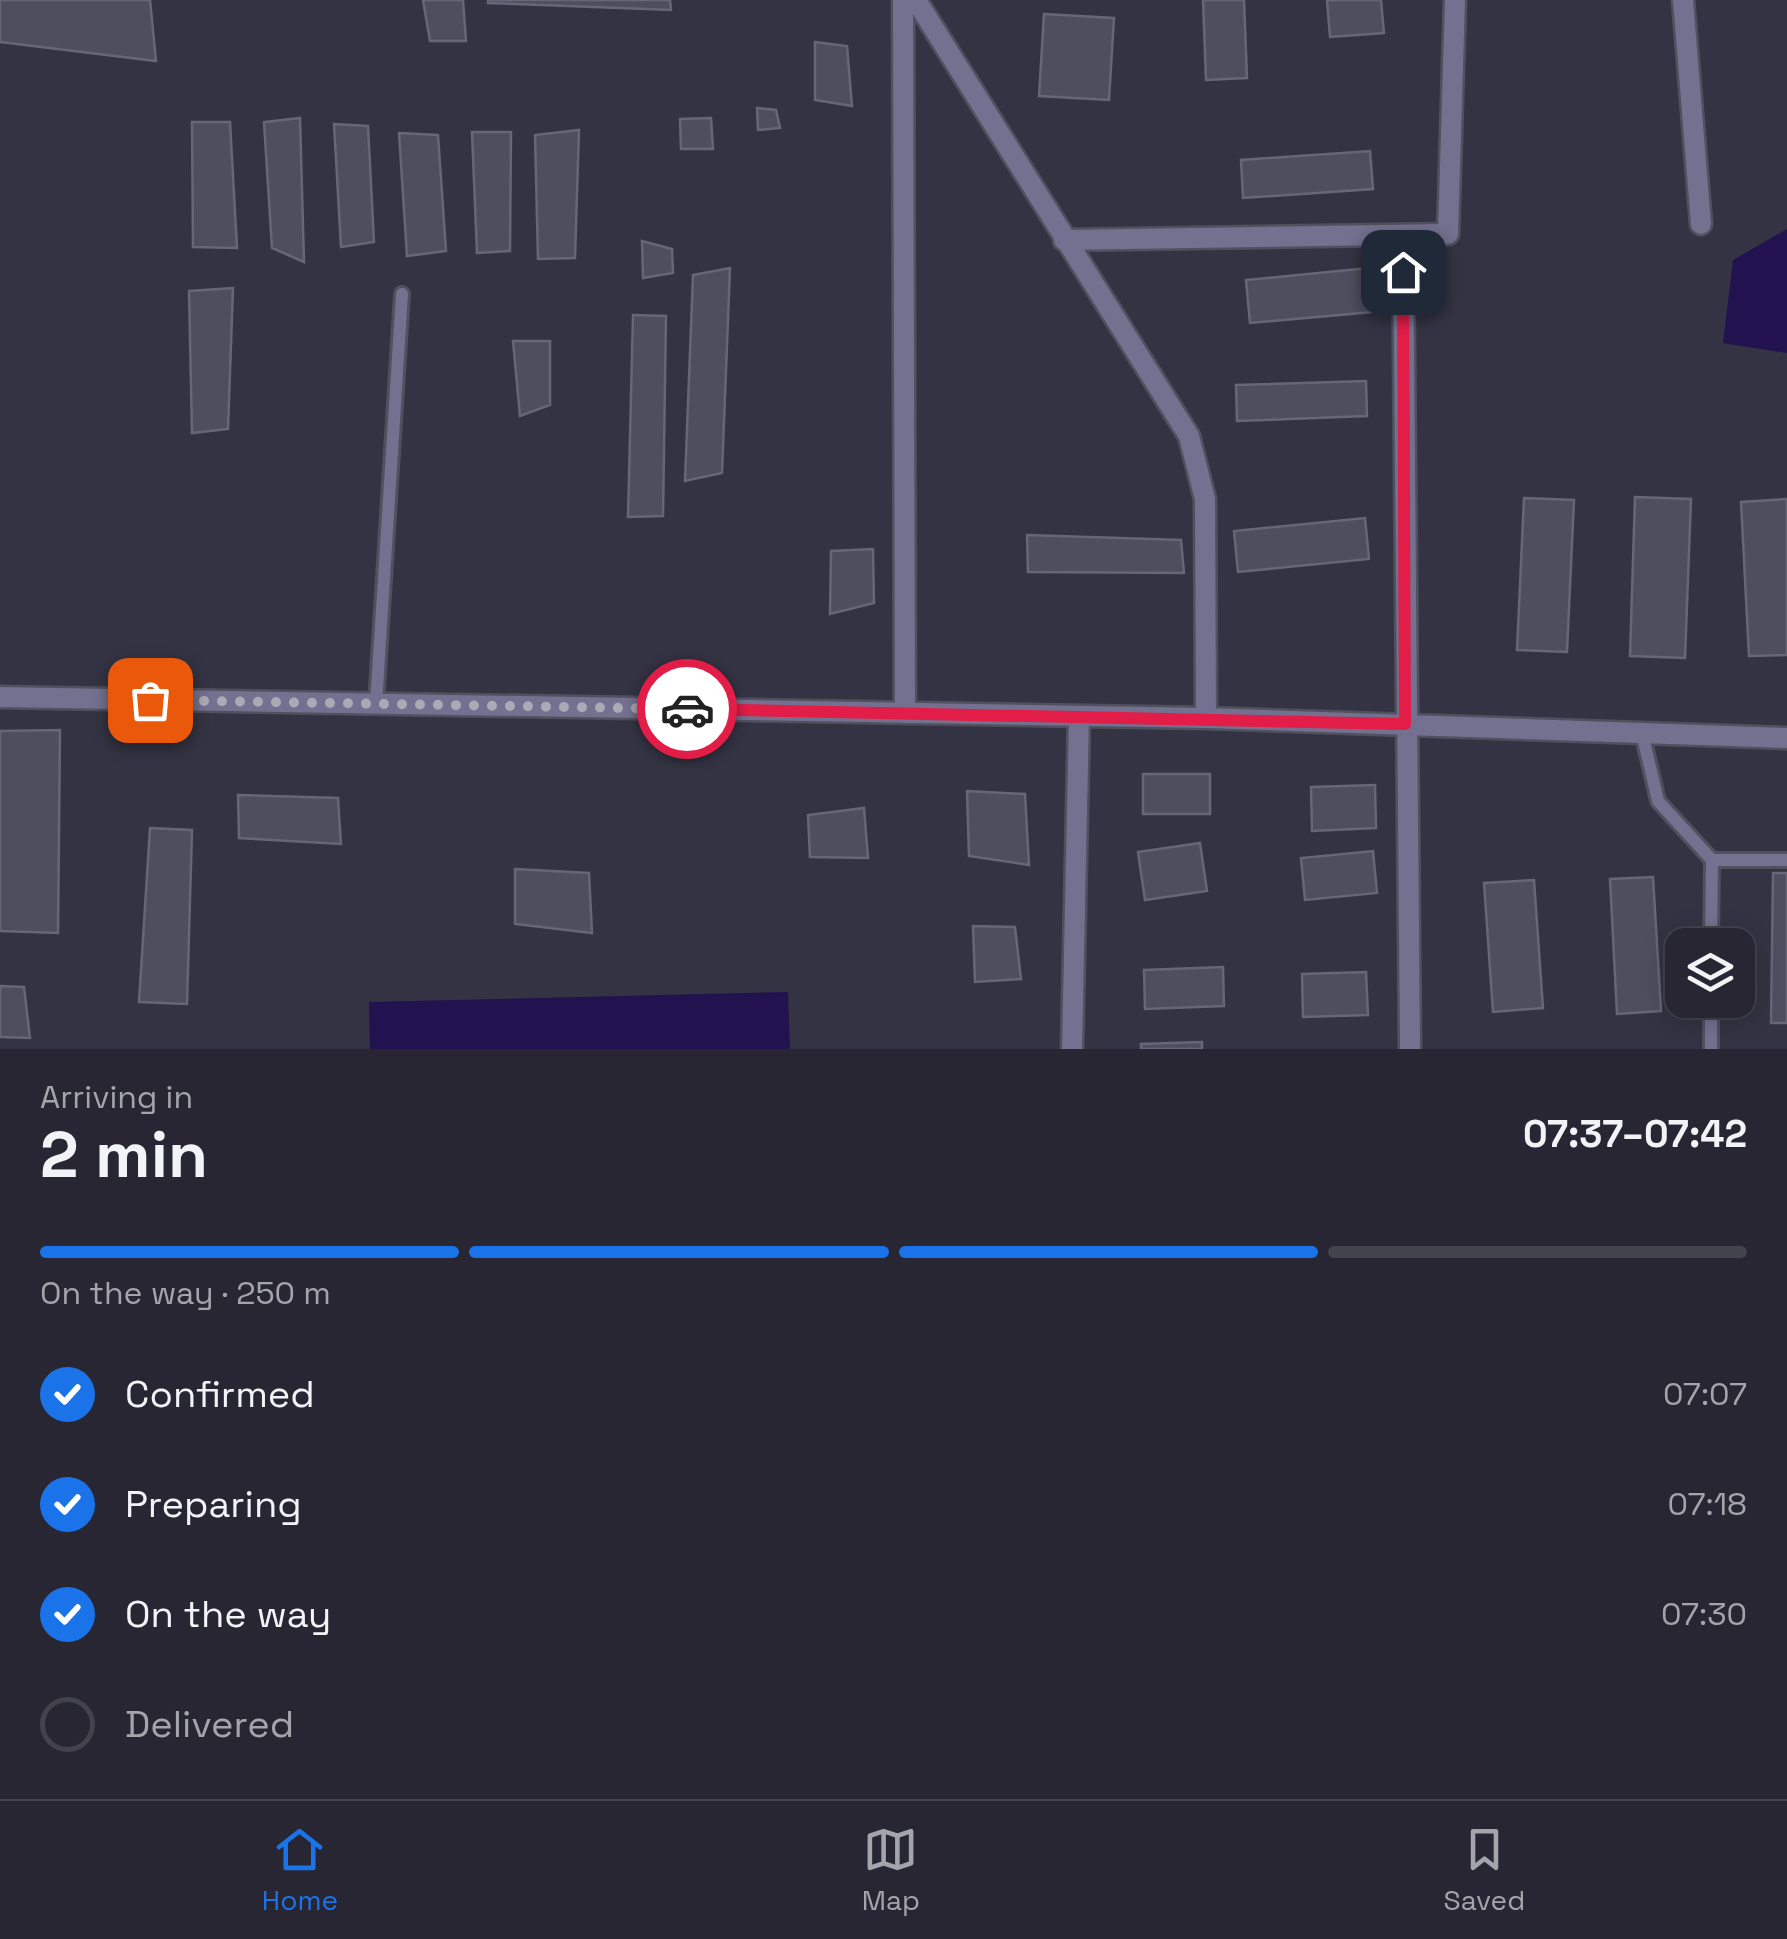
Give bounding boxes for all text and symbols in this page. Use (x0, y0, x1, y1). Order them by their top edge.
pin (1361, 230, 1446, 315)
icon: home (1376, 245, 1431, 300)
pin (108, 658, 193, 743)
courier (637, 659, 737, 759)
icon: bag (123, 673, 178, 728)
icon: car (660, 682, 715, 737)
map controls (1665, 928, 1755, 1018)
button: layers (1665, 928, 1755, 1018)
text: Arriving in (40, 1077, 193, 1117)
text: 07:37–07:42 (1523, 1110, 1747, 1158)
text: 2 min (40, 1113, 208, 1196)
text: On the way · 250 m (40, 1273, 331, 1313)
icon: check (40, 1367, 95, 1422)
text: Confirmed (125, 1370, 315, 1418)
text: 07:07 (1663, 1374, 1747, 1414)
icon: check (40, 1477, 95, 1532)
text: Preparing (125, 1480, 302, 1528)
text: 07:18 (1668, 1484, 1747, 1524)
icon: check (40, 1587, 95, 1642)
text: On the way (125, 1590, 331, 1638)
text: 07:30 (1661, 1594, 1747, 1634)
text: Delivered (125, 1700, 294, 1748)
tab: Home (262, 1822, 338, 1918)
tab: Map (862, 1822, 920, 1918)
tab: Saved (1444, 1822, 1525, 1918)

